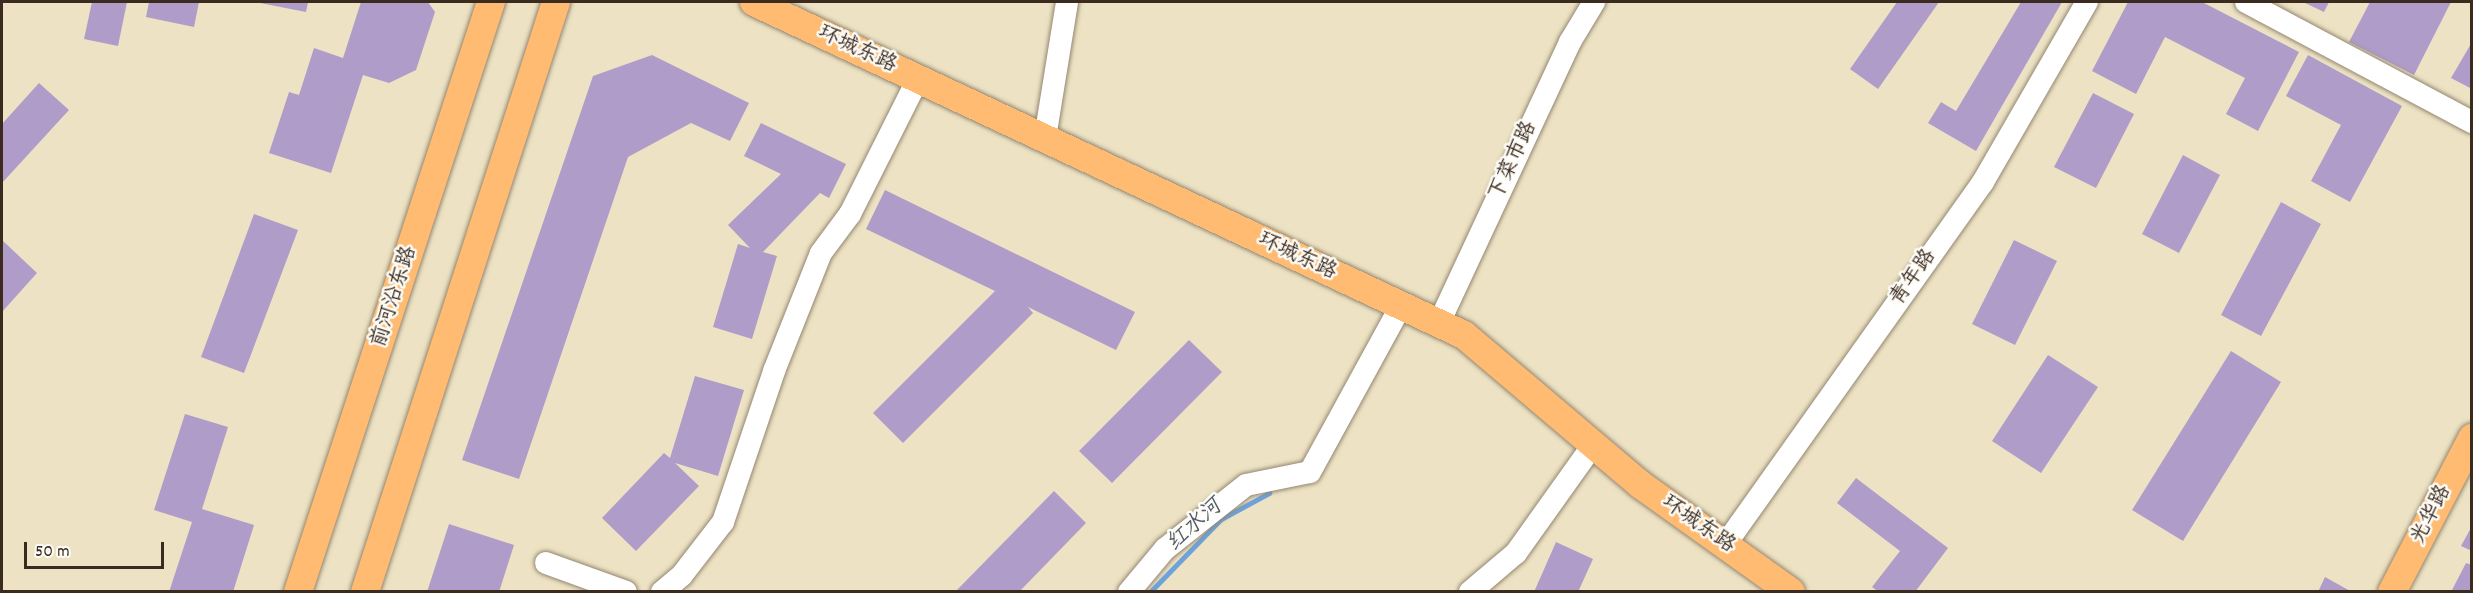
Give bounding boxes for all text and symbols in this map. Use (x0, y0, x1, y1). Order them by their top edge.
street label: 环城东路 (814, 21, 900, 79)
street label: 下菜市路 (1485, 118, 1543, 204)
street label: 环城东路 (1254, 228, 1340, 286)
street label: 前河沿东路 (367, 243, 423, 351)
street label: 青年路 (1886, 245, 1942, 311)
street label: 光华路 (2406, 481, 2458, 549)
street label: 环城东路 (1656, 491, 1740, 559)
water label: 红水河 (1162, 494, 1228, 558)
scale bar (27, 530, 166, 568)
text: 50 m (35, 540, 70, 565)

